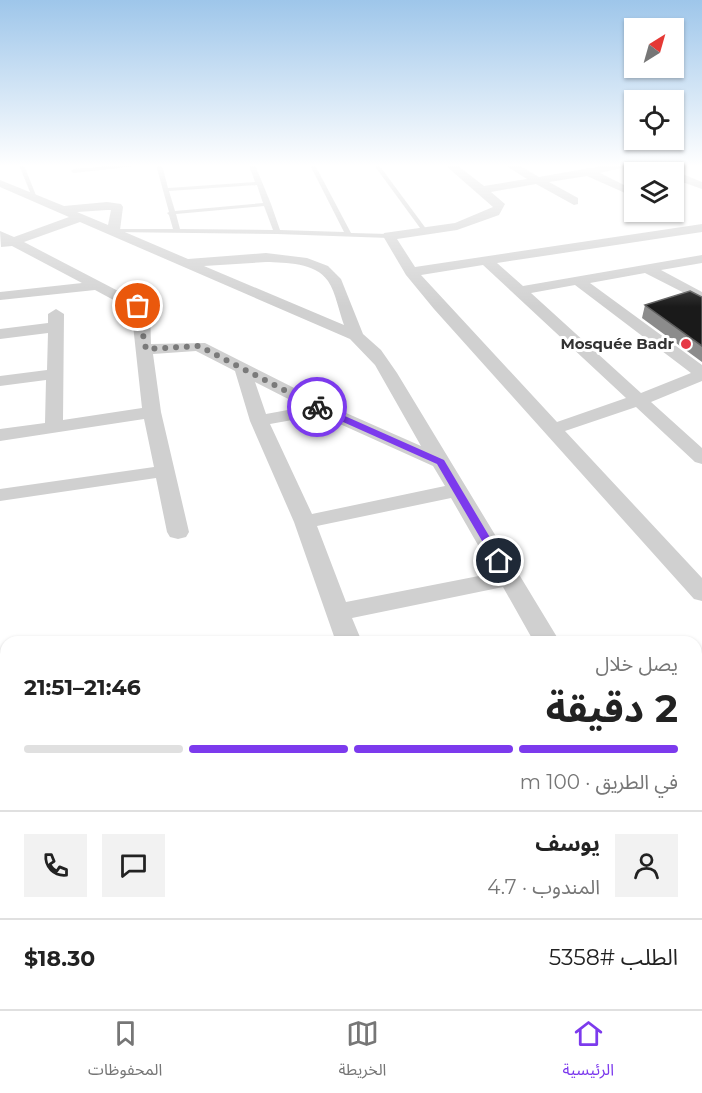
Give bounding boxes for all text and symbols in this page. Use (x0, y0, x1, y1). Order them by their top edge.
north arrow (624, 18, 684, 78)
map controls (624, 18, 684, 222)
button: locate (624, 90, 684, 150)
button: layers (624, 162, 684, 222)
pin (112, 280, 163, 331)
icon: bag (121, 289, 154, 322)
place label: Mosquée Badr (560, 334, 675, 353)
marker: Mosquée Badr (679, 337, 693, 351)
courier (287, 377, 347, 437)
icon: bike (301, 391, 334, 424)
pin (473, 535, 524, 586)
icon: home (482, 544, 515, 577)
text: يصل خلال (596, 652, 678, 676)
text: 21:46–21:51 (24, 674, 141, 701)
text: 2 دقيقة (546, 684, 678, 732)
text: في الطريق · 100 m (520, 770, 678, 794)
text: يوسف (535, 830, 600, 857)
button: phone (24, 834, 87, 897)
button: chat (102, 834, 165, 897)
button: person (615, 834, 678, 897)
text: المندوب · 4.7 (487, 875, 600, 899)
text: الطلب #5358 (549, 944, 678, 971)
text: $18.30 (24, 945, 95, 972)
tab: المحفوظات (88, 1017, 162, 1087)
tab: الخريطة (338, 1017, 386, 1087)
tab: الرئيسية (563, 1017, 614, 1087)

